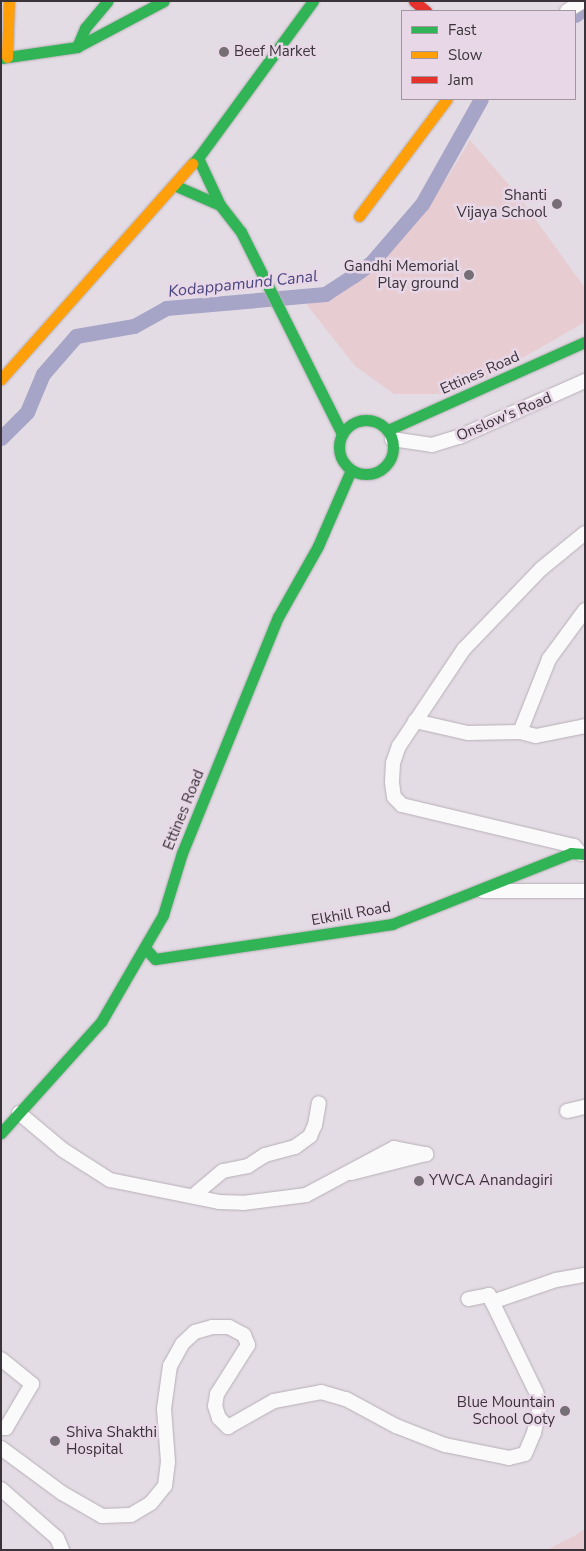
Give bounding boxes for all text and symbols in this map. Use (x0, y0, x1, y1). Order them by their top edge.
legend (401, 10, 576, 100)
text: Fast (448, 20, 476, 40)
place label: Beef Market (234, 43, 316, 61)
text: Slow (448, 45, 482, 65)
marker: Beef Market (218, 46, 230, 58)
text: Jam (448, 70, 474, 90)
place label: Shanti Vijaya School (457, 186, 547, 221)
marker: Shanti Vijaya School (551, 198, 563, 210)
place label: Gandhi Memorial Play ground (344, 257, 459, 292)
water label: Kodappamund Canal (167, 267, 319, 301)
marker: Gandhi Memorial Play ground (463, 269, 475, 281)
street label: Ettines Road (438, 348, 522, 398)
street label: Onslow's Road (454, 389, 554, 445)
street label: Ettines Road (160, 767, 208, 853)
street label: Elkhill Road (310, 898, 392, 930)
place label: YWCA Anandagiri (429, 1172, 553, 1190)
marker: YWCA Anandagiri (413, 1175, 425, 1187)
place label: Blue Mountain School Ooty (457, 1393, 555, 1428)
marker: Blue Mountain School Ooty (559, 1405, 571, 1417)
place label: Shiva Shakthi Hospital (66, 1423, 157, 1458)
marker: Shiva Shakthi Hospital (48, 1434, 62, 1448)

